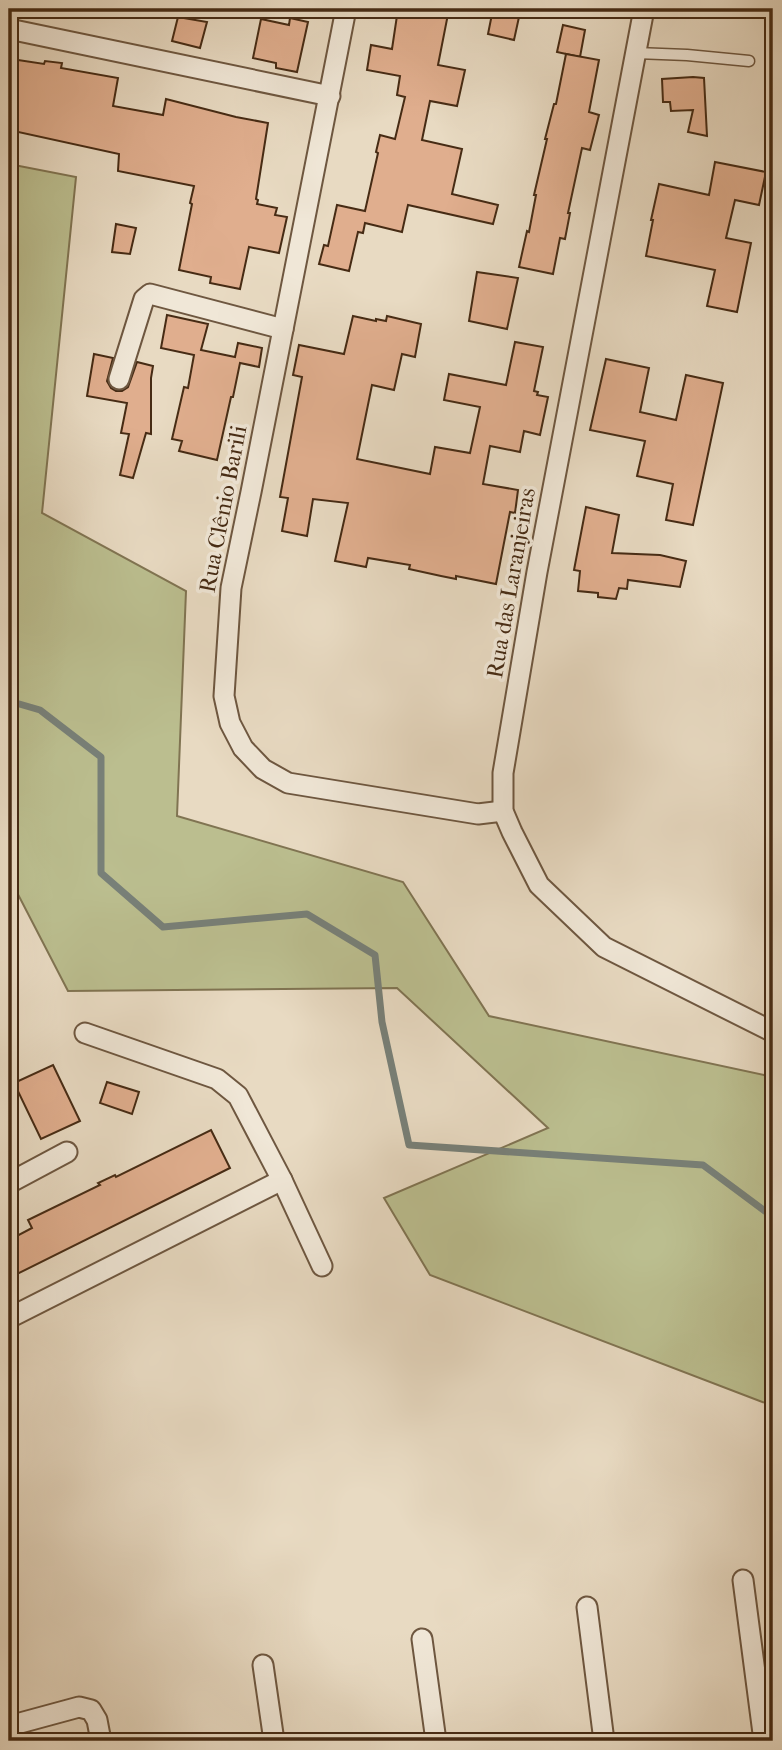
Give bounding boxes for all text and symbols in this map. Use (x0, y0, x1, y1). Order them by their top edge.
street label: Rua Clênio Barili (194, 423, 252, 595)
street label: Rua das Laranjeiras (481, 486, 541, 680)

